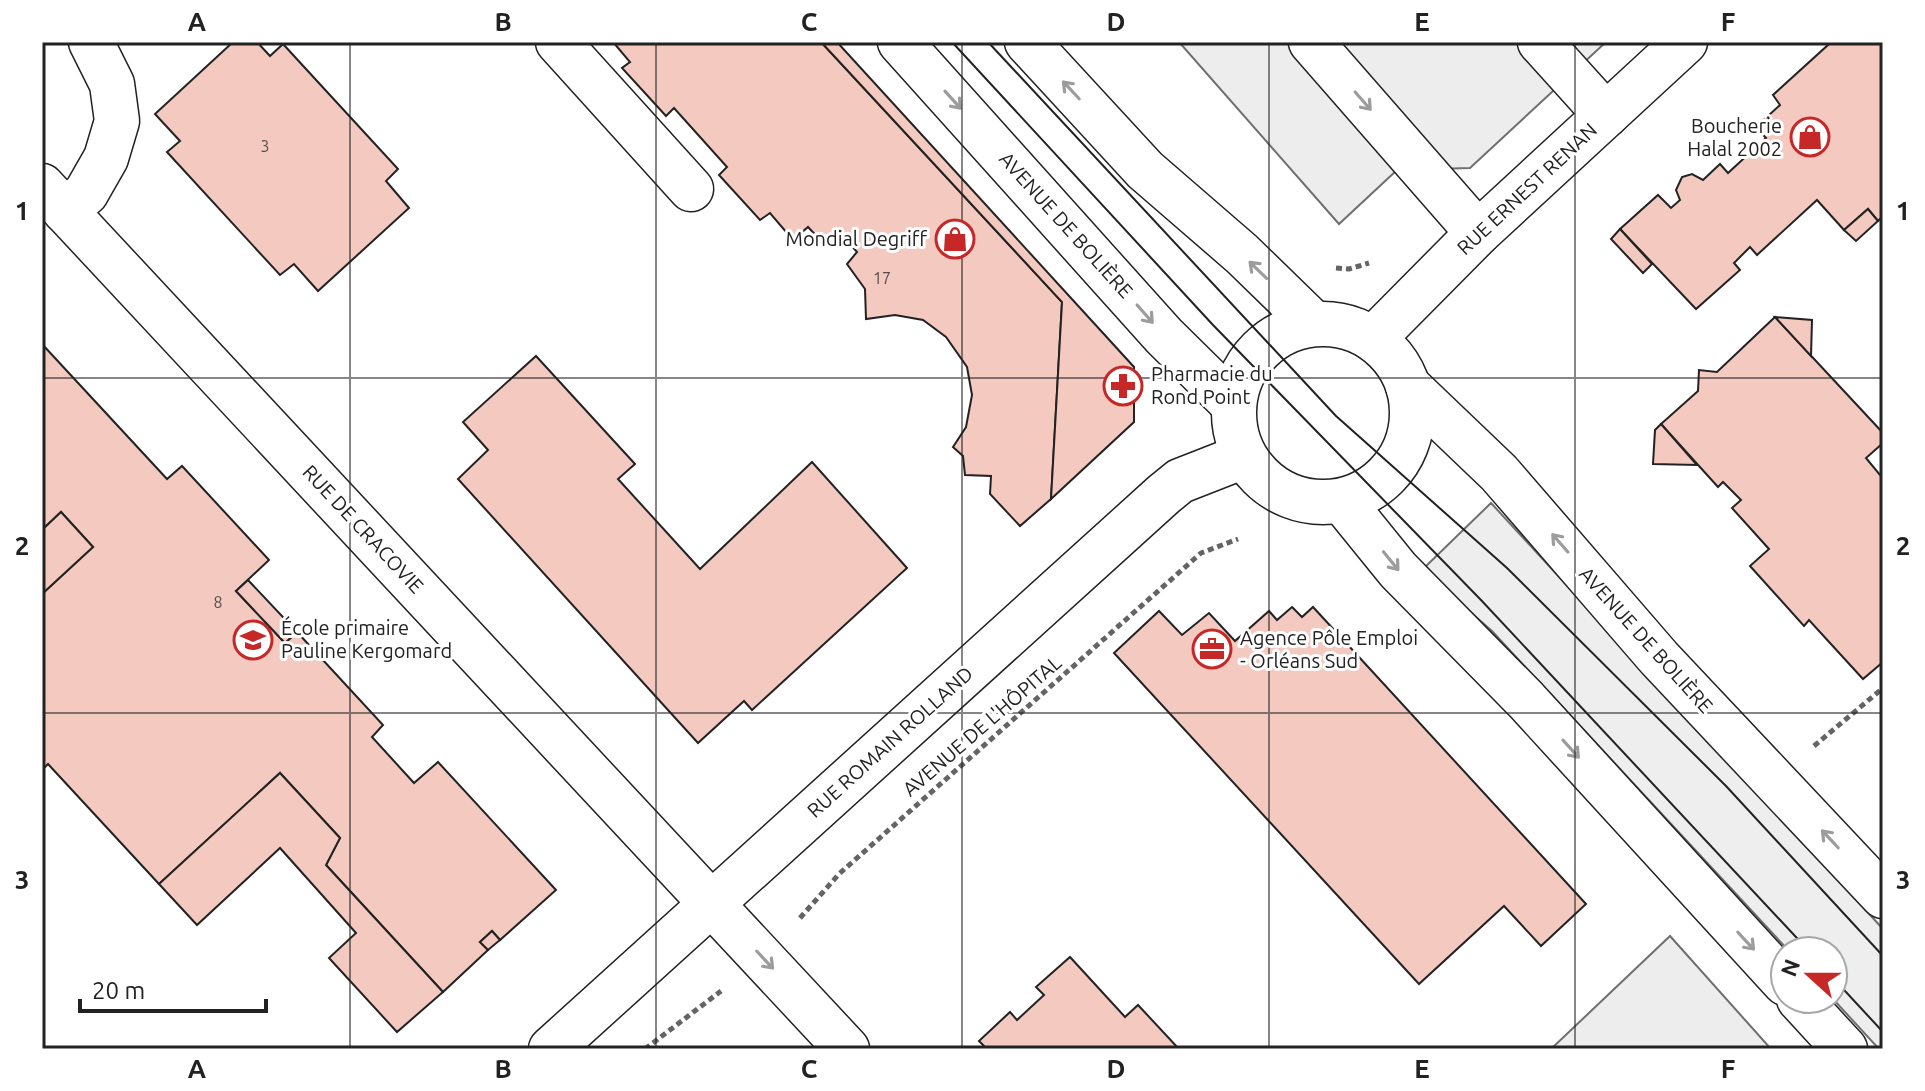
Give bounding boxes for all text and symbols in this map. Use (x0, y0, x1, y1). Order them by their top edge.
text: A (188, 7, 207, 36)
text: B (494, 7, 512, 36)
text: C (801, 7, 818, 36)
text: D (1107, 7, 1125, 36)
text: E (1414, 7, 1430, 36)
text: F (1721, 7, 1735, 36)
one-way arrow (1062, 80, 1080, 100)
one-way arrow (943, 90, 962, 110)
one-way arrow (1353, 90, 1371, 110)
place label: Boucherie Halal 2002 (1687, 114, 1782, 160)
shop icon: Boucherie Halal 2002 (1789, 116, 1831, 158)
street label: RUE ERNEST RENAN (1452, 118, 1601, 259)
house number: 3 (260, 137, 270, 155)
street label: AVENUE DE BOLIÈRE (995, 147, 1138, 302)
text: 1 (15, 196, 29, 225)
text: 1 (1896, 196, 1910, 225)
shop icon: Mondial Degriff (934, 218, 976, 260)
place label: Mondial Degriff (786, 227, 928, 250)
one-way arrow (1248, 260, 1268, 279)
house number: 17 (873, 269, 891, 287)
one-way arrow (1136, 303, 1154, 323)
place label: Pharmacie du Rond Point (1151, 362, 1273, 408)
pharmacy icon: Pharmacie du Rond Point (1102, 365, 1144, 407)
street label: RUE DE CRACOVIE (298, 460, 428, 597)
text: 2 (15, 531, 29, 560)
text: 2 (1896, 531, 1910, 560)
one-way arrow (1551, 534, 1569, 554)
one-way arrow (1382, 551, 1400, 571)
street label: AVENUE DE BOLIÈRE (1575, 562, 1718, 717)
house number: 8 (213, 593, 223, 611)
place label: École primaire Pauline Kergomard (281, 616, 452, 662)
school or university icon: École primaire Pauline Kergomard (232, 619, 274, 661)
place label: Agence Pôle Emploi - Orléans Sud (1240, 626, 1418, 672)
office icon: Agence Pôle Emploi - Orléans Sud (1191, 628, 1233, 670)
street label: AVENUE DE L'HÔPITAL (898, 651, 1065, 801)
street label: RUE ROMAIN ROLLAND (802, 661, 977, 822)
one-way arrow (1561, 739, 1579, 759)
one-way arrow (1820, 829, 1839, 849)
text: 3 (15, 865, 29, 894)
text: 3 (1896, 865, 1910, 894)
one-way arrow (1737, 931, 1756, 951)
north arrow (1769, 935, 1849, 1015)
one-way arrow (756, 949, 774, 969)
text: N (1775, 956, 1804, 980)
scale bar (80, 963, 266, 1013)
text: 20 m (92, 977, 145, 1004)
text: A (188, 1054, 207, 1083)
text: B (494, 1054, 512, 1083)
text: C (801, 1054, 818, 1083)
text: D (1107, 1054, 1125, 1083)
text: E (1414, 1054, 1430, 1083)
text: F (1721, 1054, 1735, 1083)

